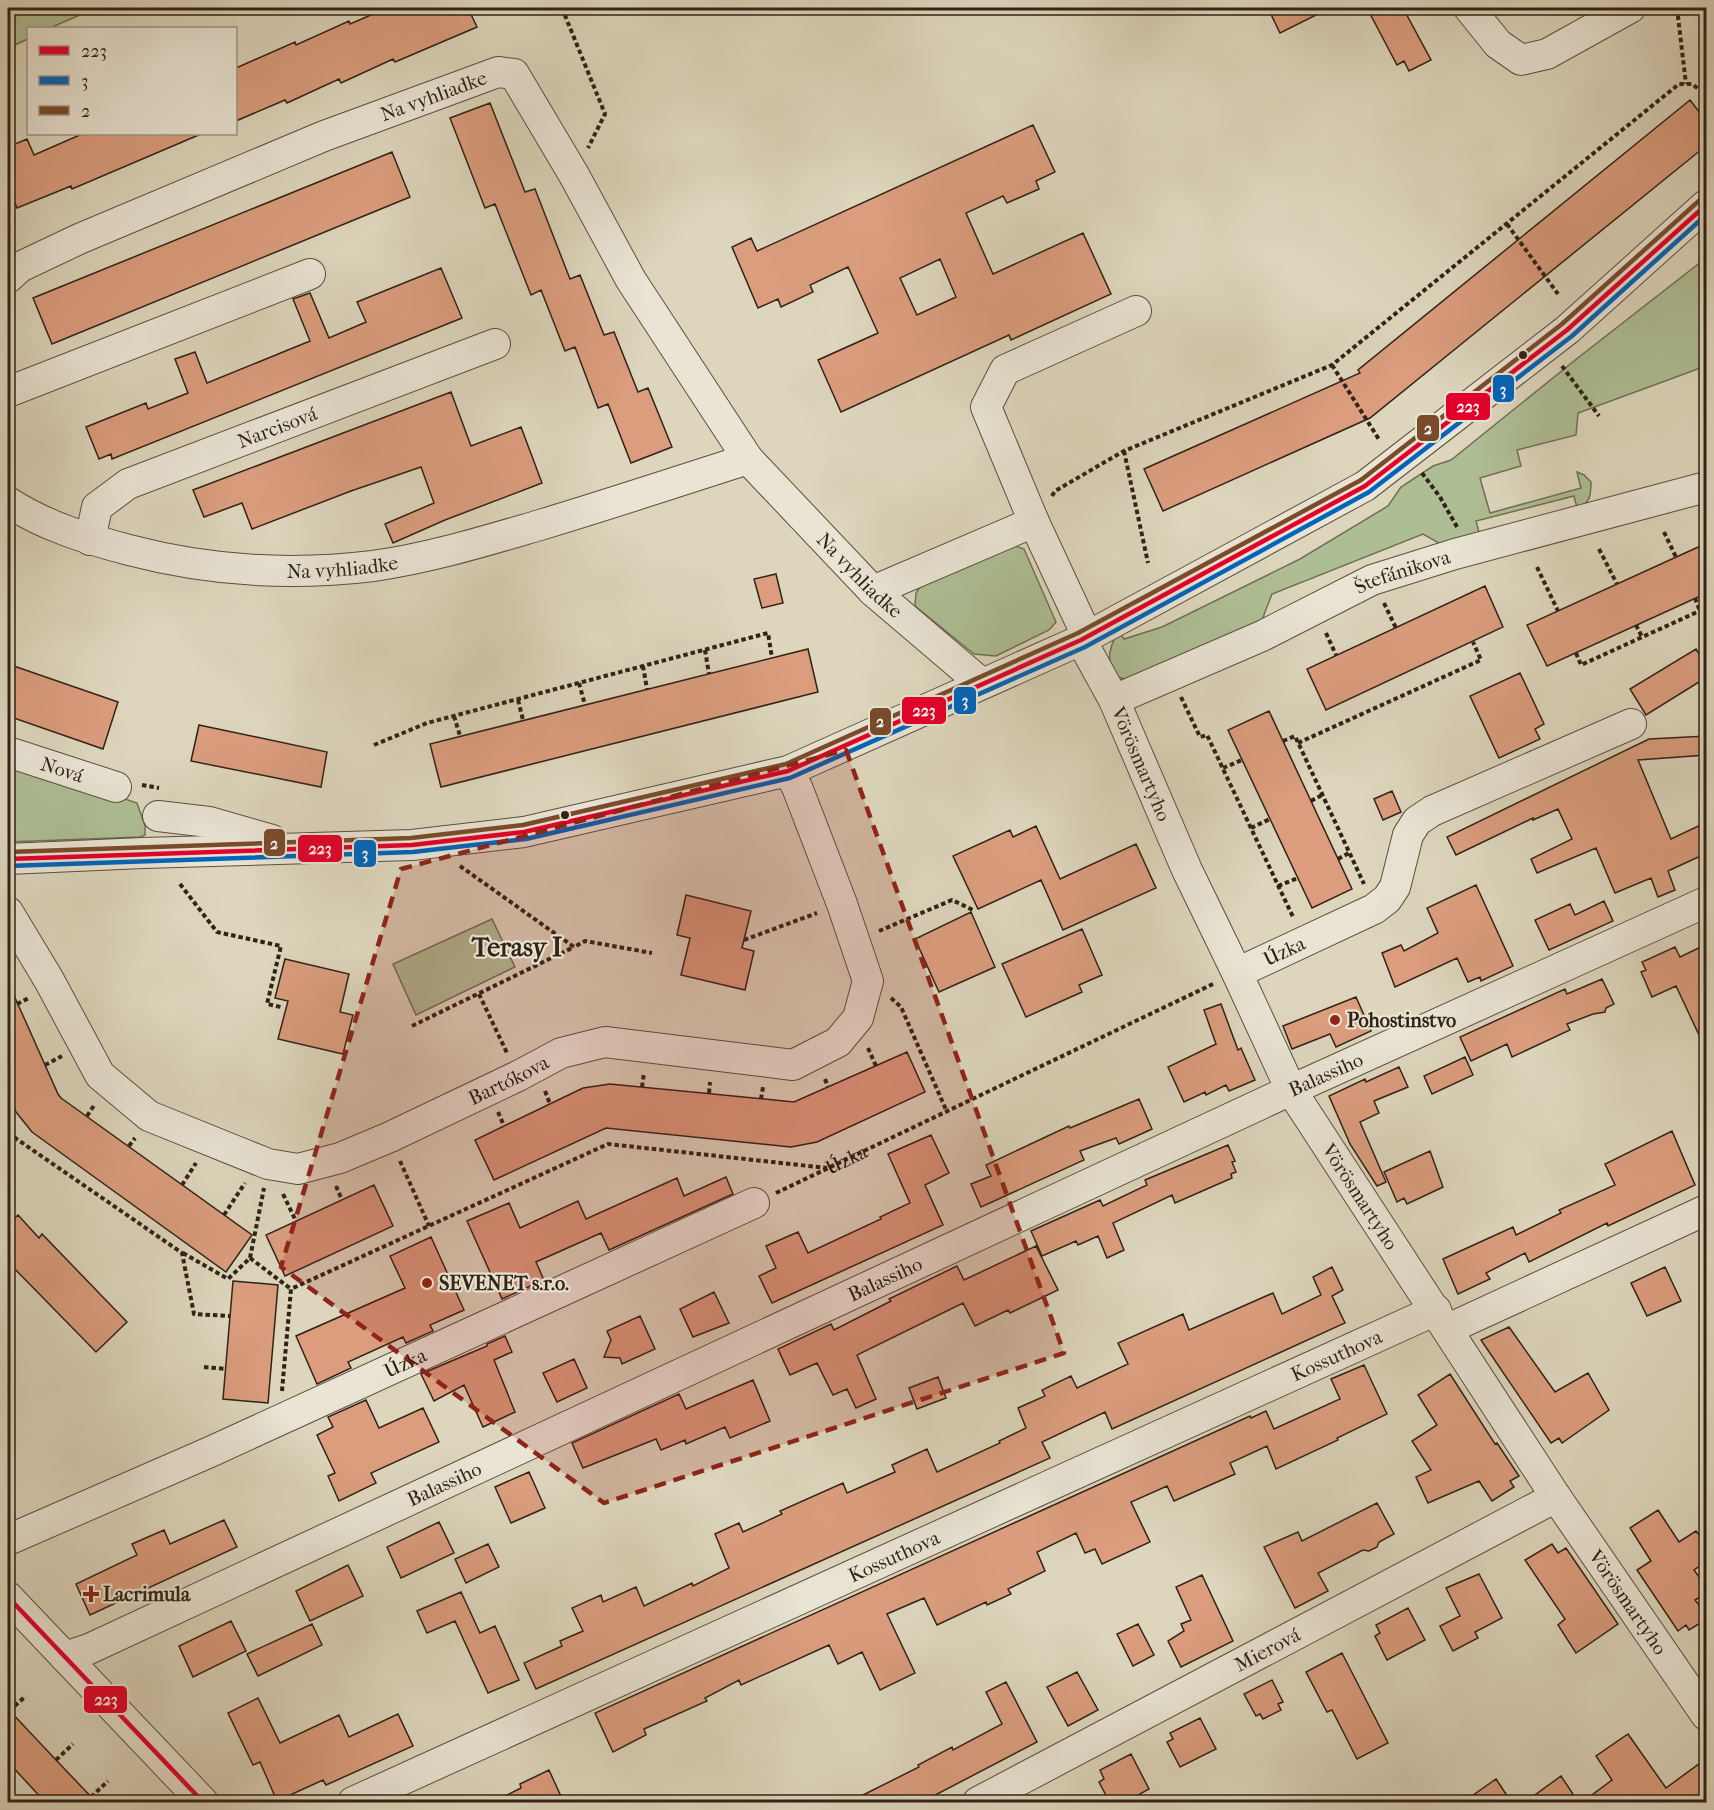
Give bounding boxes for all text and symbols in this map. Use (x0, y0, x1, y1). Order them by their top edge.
legend (27, 27, 237, 135)
text: 223 (81, 41, 107, 62)
street label: Na vyhliadke (377, 66, 490, 126)
text: 3 (81, 71, 88, 92)
text: 2 (81, 101, 90, 122)
unlabelled marker (1517, 349, 1529, 361)
line badge: 3 (1492, 374, 1515, 403)
text: 3 (1500, 380, 1506, 400)
line badge: 223 (1445, 392, 1491, 421)
text: 223 (1456, 397, 1480, 417)
street label: Narcisová (234, 401, 321, 453)
line badge: 2 (1416, 414, 1440, 442)
text: 2 (1424, 419, 1432, 438)
street label: Na vyhliadke (812, 528, 907, 623)
street label: Štefánikova (1350, 545, 1454, 599)
street label: Na vyhliadke (287, 551, 400, 582)
line badge: 3 (953, 686, 977, 715)
text: 3 (962, 691, 968, 711)
line badge: 223 (901, 696, 947, 725)
text: 223 (912, 701, 936, 721)
street label: Vörösmartyho (1106, 702, 1176, 825)
line badge: 2 (869, 707, 892, 736)
text: 2 (876, 712, 884, 731)
street label: Nová (38, 752, 87, 787)
unlabelled marker (559, 809, 571, 821)
line badge: 2 (263, 828, 286, 857)
text: 2 (270, 834, 278, 853)
line badge: 223 (297, 834, 343, 863)
text: 223 (308, 839, 332, 859)
line badge: 3 (353, 839, 377, 868)
text: 3 (362, 844, 368, 864)
street label: Úzka (1259, 931, 1310, 971)
district label: Terasy I (471, 932, 562, 963)
place label: Pohostinstvo (1347, 1009, 1456, 1032)
marker: Pohostinstvo (1328, 1013, 1342, 1027)
street label: Balassiho (1285, 1048, 1366, 1101)
street label: Bartókova (465, 1050, 553, 1109)
street label: Vörösmartyho (1317, 1138, 1403, 1254)
street label: Úzka (821, 1139, 872, 1179)
street label: Balassiho (844, 1252, 926, 1306)
place label: SEVENET s.r.o. (439, 1272, 569, 1295)
marker: SEVENET s.r.o. (420, 1276, 434, 1290)
street label: Kossuthova (1287, 1324, 1386, 1386)
street label: Úzka (380, 1343, 431, 1382)
street label: Balassiho (403, 1457, 485, 1511)
street label: Kossuthova (845, 1525, 944, 1587)
street label: Vörösmartyho (1584, 1544, 1672, 1659)
place label: Lacrimula (103, 1583, 191, 1606)
marker: Lacrimula (84, 1587, 98, 1601)
street label: Mierová (1230, 1622, 1305, 1676)
line badge: 223 (83, 1685, 128, 1714)
text: 223 (94, 1690, 118, 1710)

